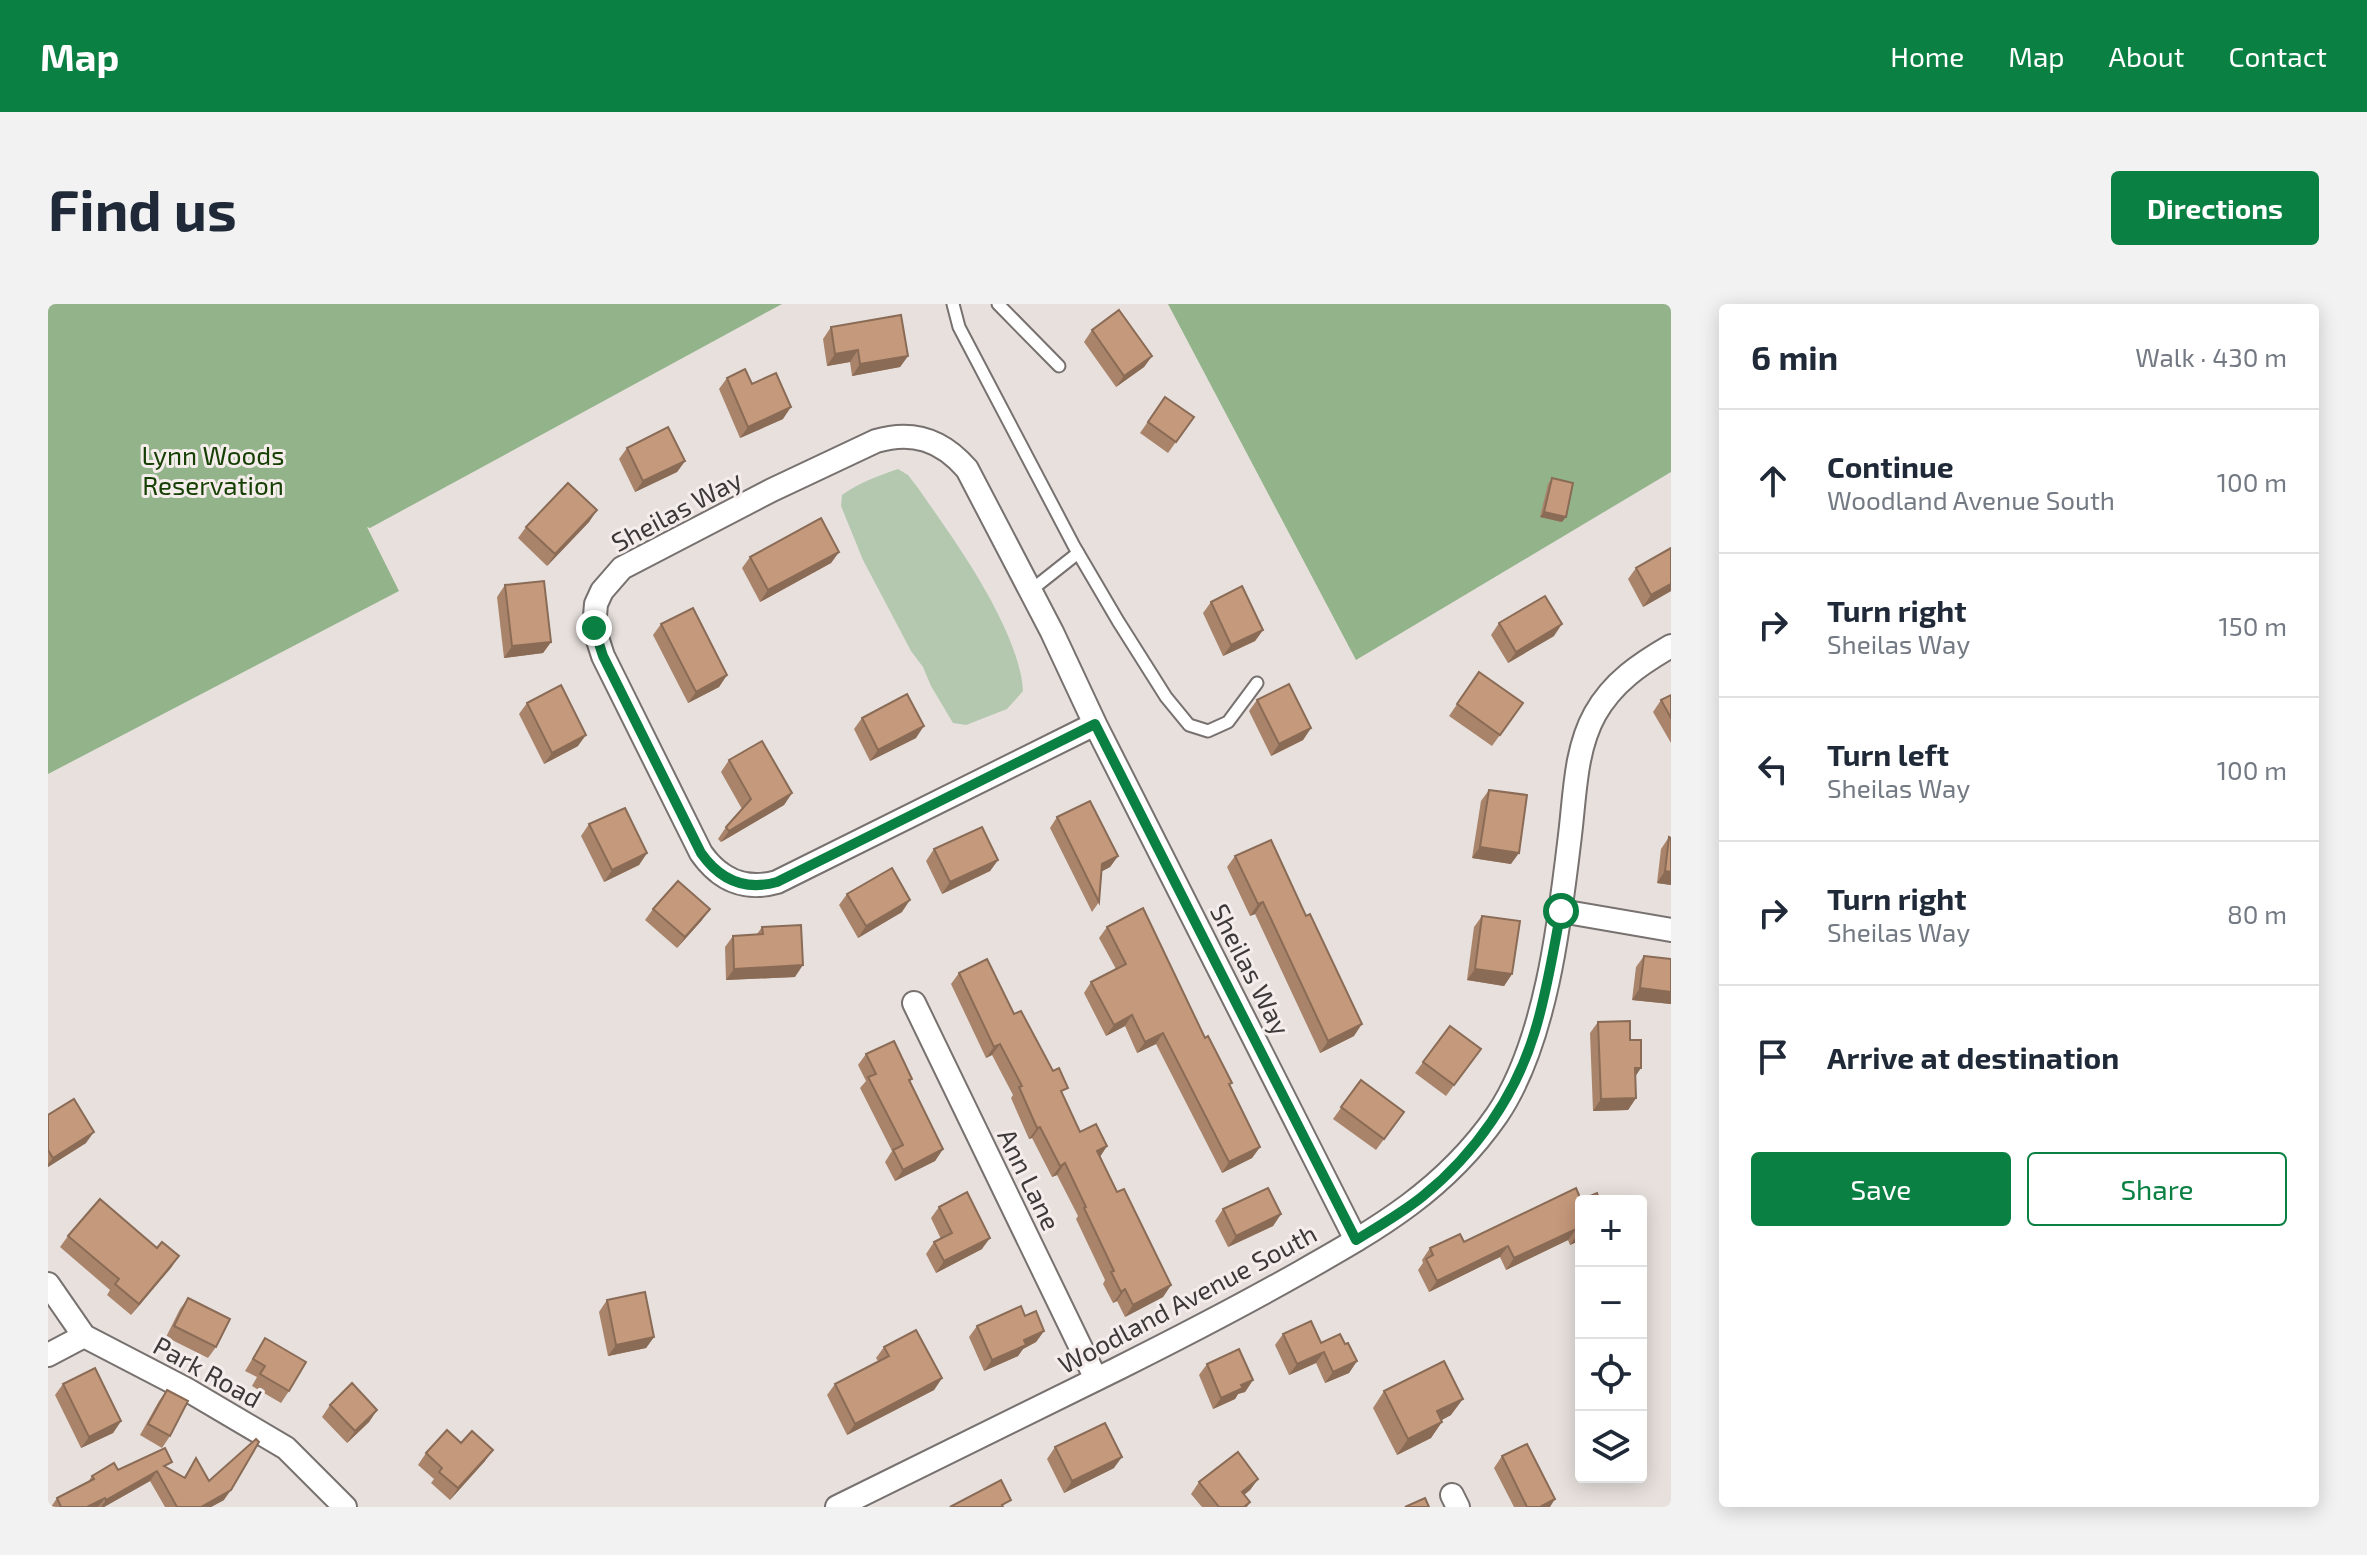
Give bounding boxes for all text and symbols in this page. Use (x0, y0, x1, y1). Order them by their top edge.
text: Map (40, 33, 119, 79)
text: Home (1890, 39, 1964, 73)
text: Map (2008, 39, 2065, 73)
text: About (2109, 39, 2184, 73)
text: Contact (2228, 39, 2327, 73)
button: Directions (2111, 171, 2319, 245)
text: Find us (48, 175, 237, 242)
text: 6 min (1751, 336, 1838, 377)
text: Walk · 430 m (2135, 341, 2287, 372)
park label: Lynn Woods Reservation (142, 439, 284, 500)
text: Continue (1827, 448, 1954, 484)
icon: ahead (1751, 459, 1795, 503)
street label: Sheilas Way (606, 463, 747, 557)
text: 100 m (2217, 466, 2287, 497)
text: Woodland Avenue South (1827, 484, 2115, 515)
text: Turn right (1827, 592, 1967, 628)
icon: right (1751, 603, 1795, 647)
route end (576, 610, 612, 646)
text: 150 m (2218, 610, 2287, 641)
text: Sheilas Way (1827, 628, 1970, 659)
text: Turn left (1827, 736, 1949, 772)
icon: left (1751, 747, 1795, 791)
text: 100 m (2217, 754, 2287, 785)
text: Sheilas Way (1827, 772, 1970, 803)
text: Turn right (1827, 880, 1967, 916)
icon: right (1751, 891, 1795, 935)
route start (1543, 893, 1579, 929)
street label: Sheilas Way (1205, 898, 1297, 1040)
text: 80 m (2227, 898, 2287, 929)
text: Sheilas Way (1827, 916, 1970, 947)
icon: arrive (1751, 1035, 1795, 1079)
text: Arrive at destination (1827, 1039, 2119, 1075)
street label: Ann Lane (992, 1123, 1068, 1235)
button: Save (1751, 1152, 2011, 1226)
button: Share (2027, 1152, 2287, 1226)
map controls (1575, 1195, 1647, 1483)
button: + (1575, 1195, 1647, 1267)
street label: Woodland Avenue South (1053, 1217, 1321, 1379)
button: − (1575, 1267, 1647, 1339)
street label: Park Road (149, 1329, 267, 1413)
button: locate (1575, 1339, 1647, 1411)
button: layers (1575, 1411, 1647, 1483)

